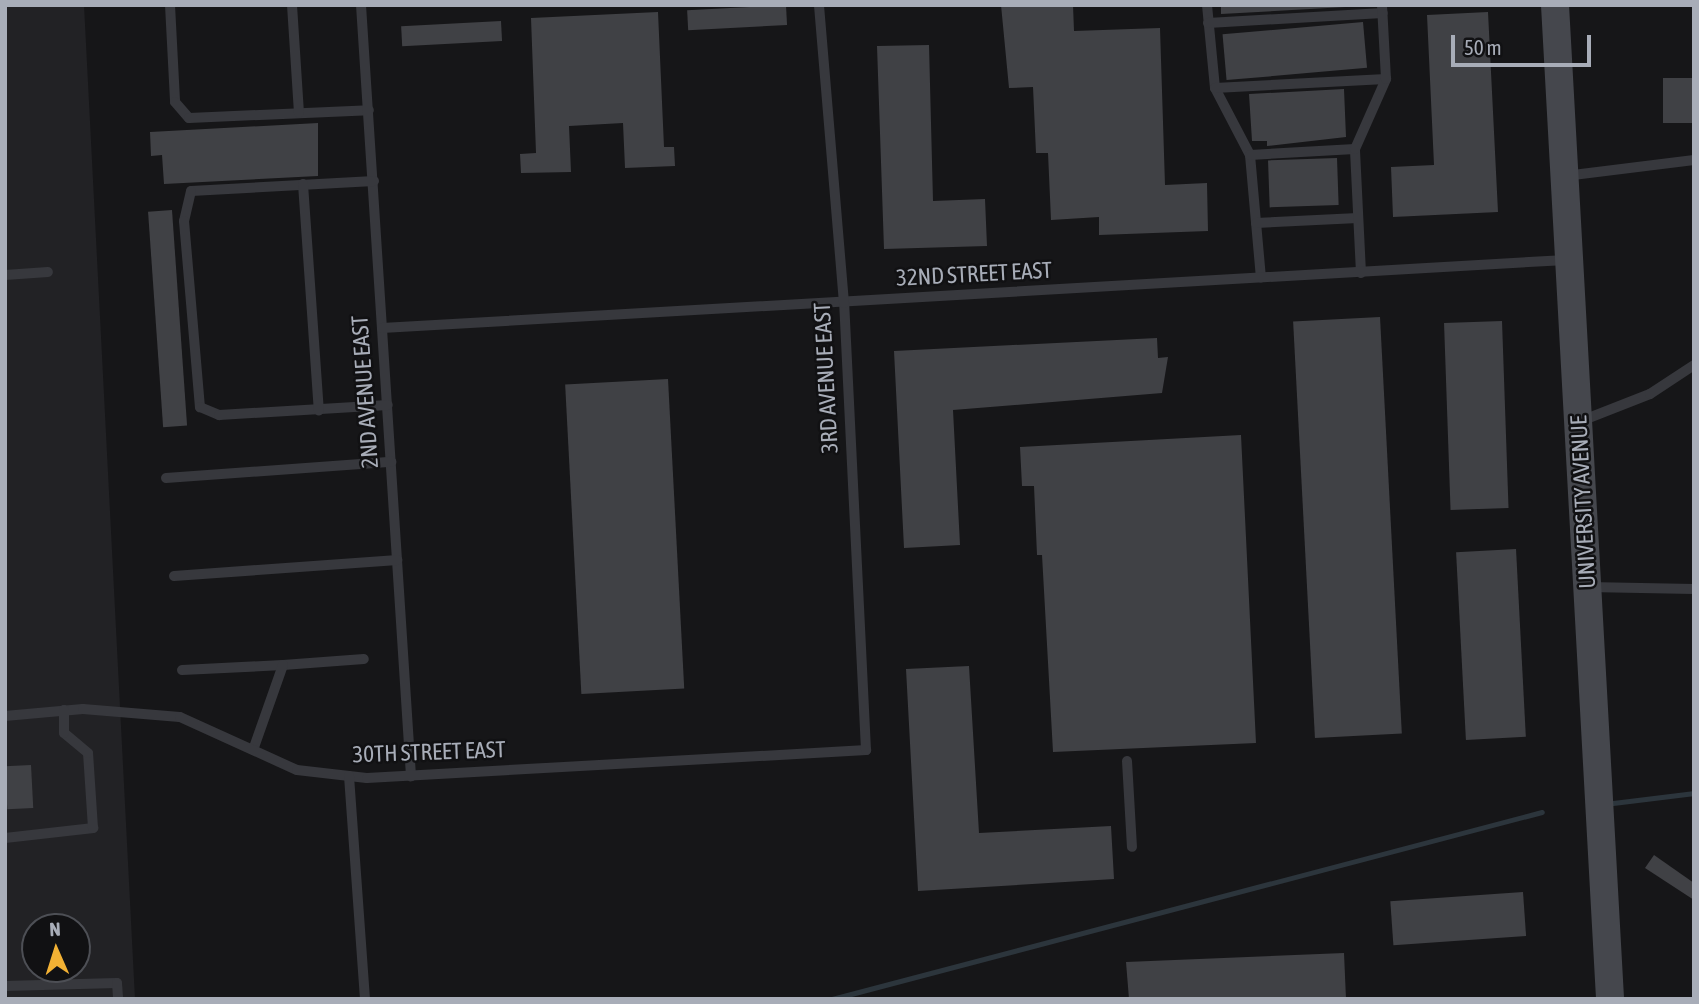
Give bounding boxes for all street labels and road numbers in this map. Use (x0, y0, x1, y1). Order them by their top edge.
street label: 32ND STREET EAST (895, 256, 1053, 292)
street label: 3RD AVENUE EAST (808, 302, 844, 454)
street label: 2ND AVENUE EAST (346, 315, 384, 469)
street label: UNIVERSITY AVENUE (1565, 415, 1601, 589)
street label: 30TH STREET EAST (352, 736, 506, 768)

